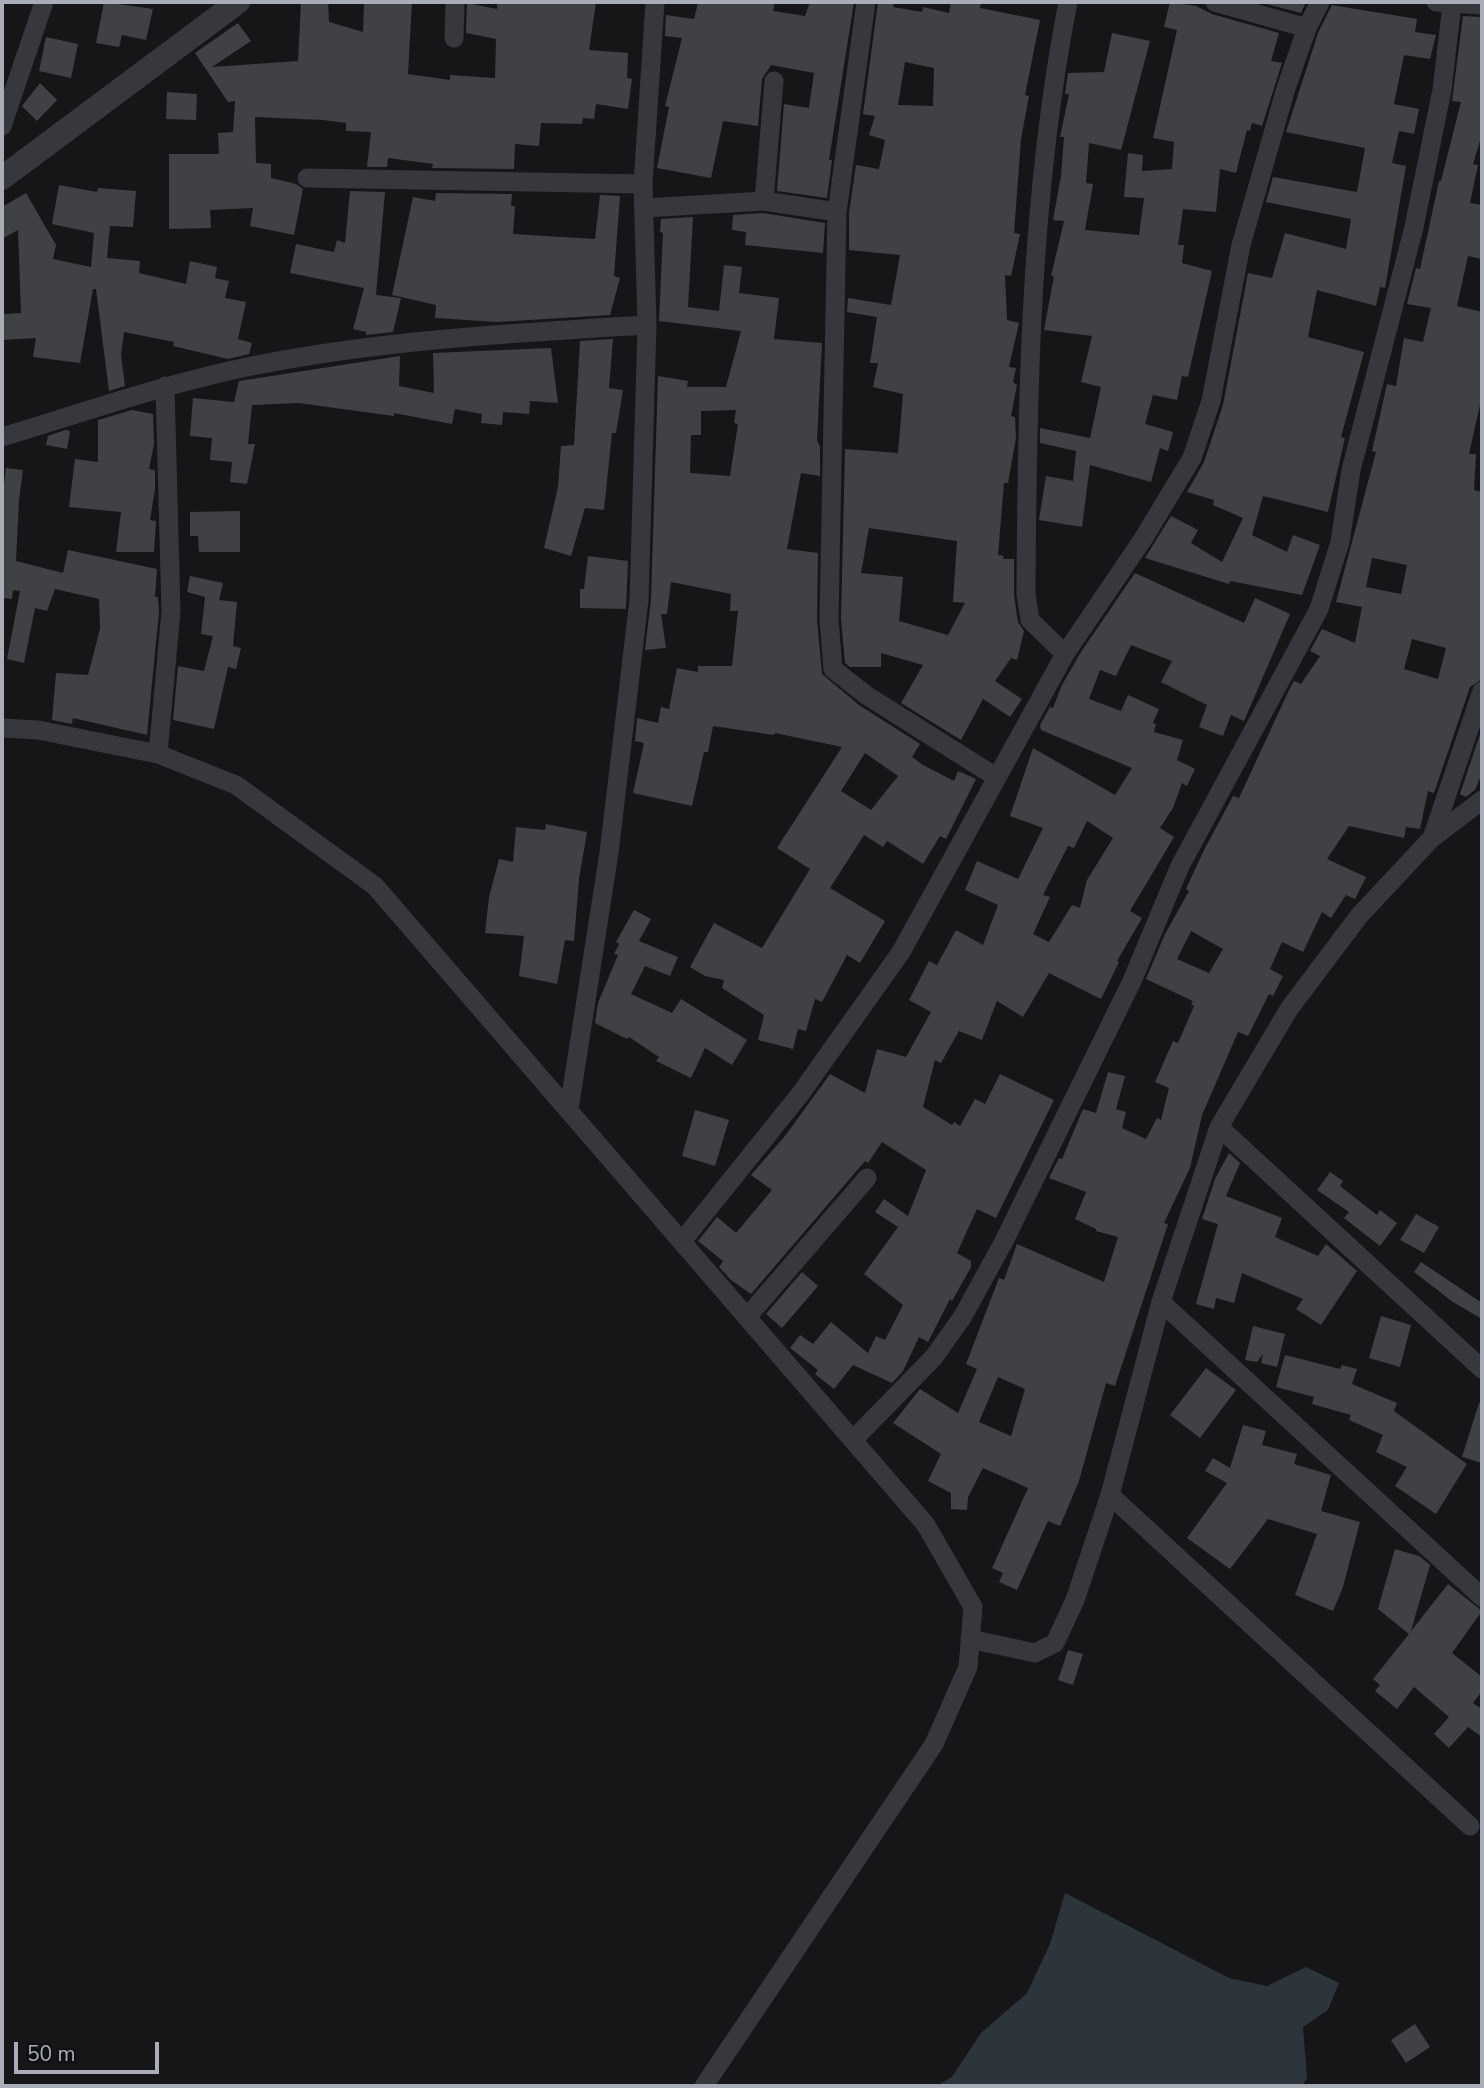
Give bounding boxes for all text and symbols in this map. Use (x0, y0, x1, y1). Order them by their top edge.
scale bar (18, 2028, 163, 2072)
text: 50 m (27, 2040, 76, 2068)

